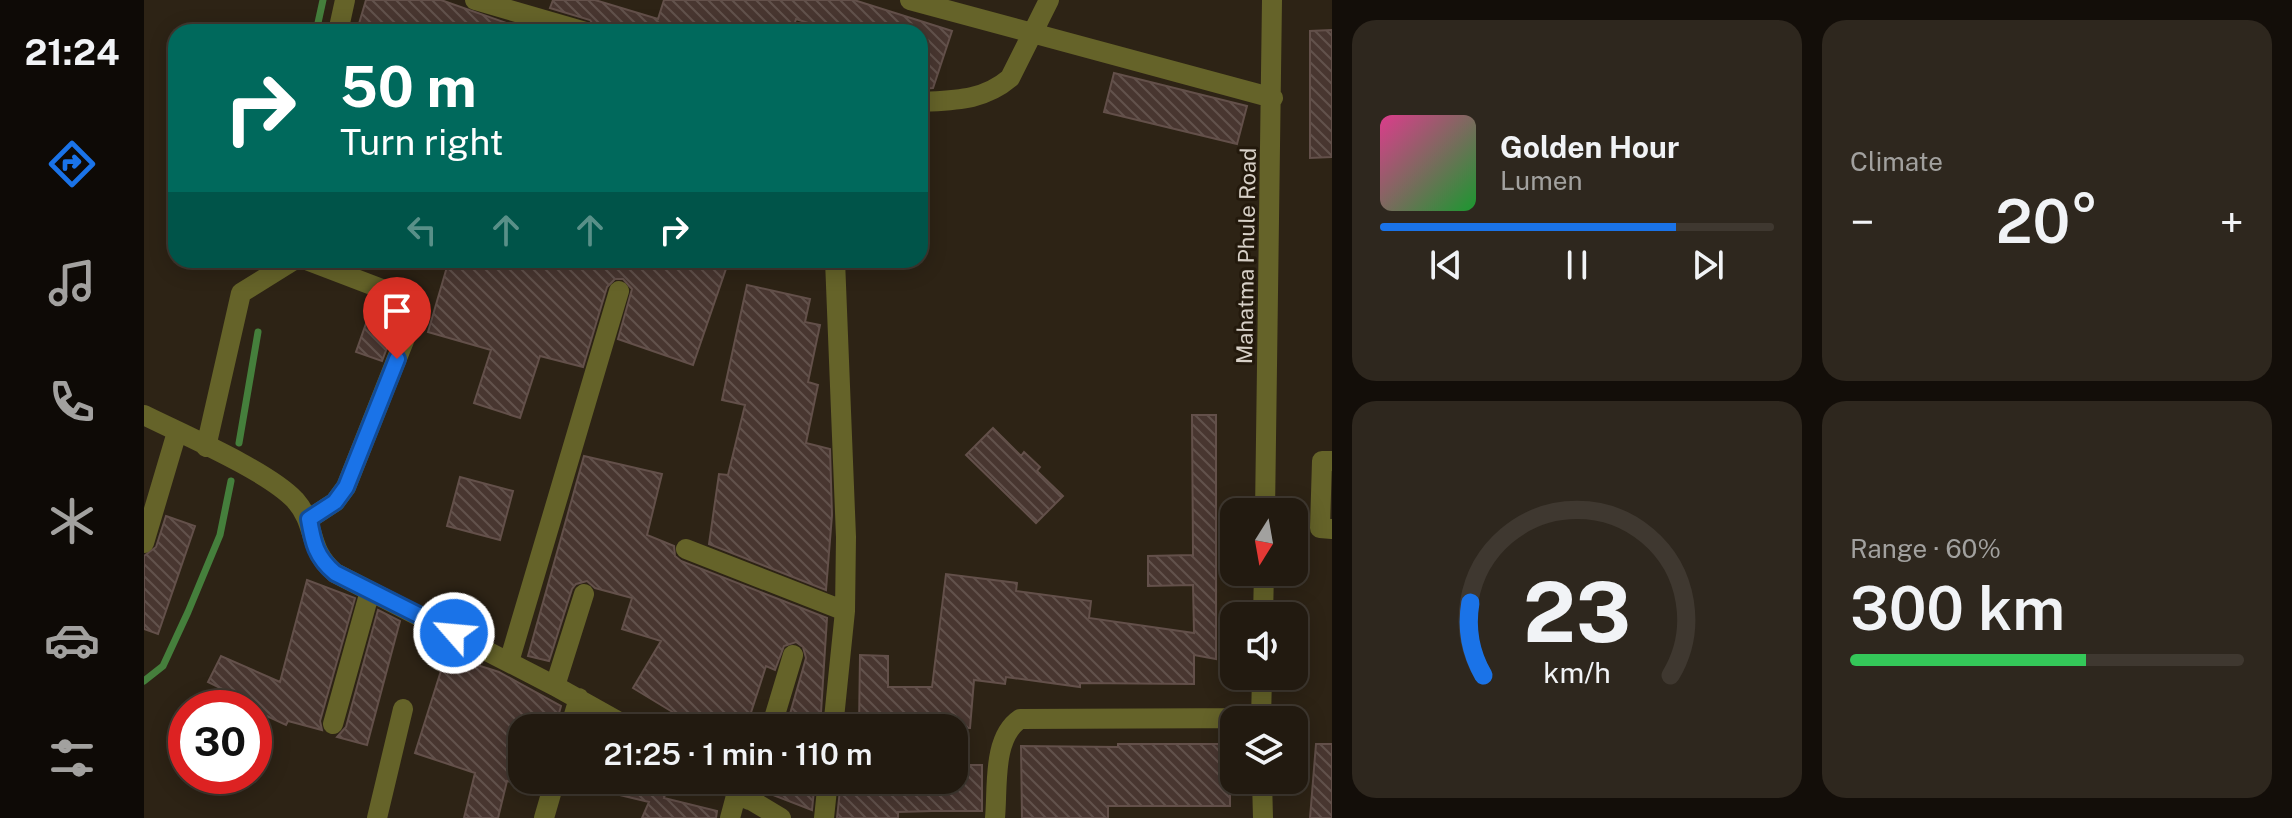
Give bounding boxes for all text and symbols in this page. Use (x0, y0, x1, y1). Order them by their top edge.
text: 21:24 (24, 31, 120, 73)
text: 50 m (340, 54, 477, 120)
icon: right (208, 56, 312, 160)
text: Turn right (340, 121, 503, 163)
text: Golden Hour (1500, 129, 1679, 165)
icon: directions (44, 136, 100, 192)
text: Climate (1850, 146, 1943, 177)
street label: Mahatma Phule Road (1231, 148, 1261, 364)
text: Lumen (1500, 165, 1583, 196)
text: 20° (1996, 186, 2098, 257)
text: − (1850, 196, 1874, 248)
text: + (2220, 196, 2244, 248)
icon: left (400, 208, 444, 252)
icon: ahead (484, 208, 528, 252)
icon: ahead (568, 208, 612, 252)
icon: right (652, 208, 696, 252)
icon: previous (1424, 243, 1468, 287)
icon: pause (1555, 243, 1599, 287)
icon: next (1686, 243, 1730, 287)
icon: music (44, 255, 100, 311)
pin (363, 277, 431, 359)
icon: arrive (375, 289, 419, 333)
icon: phone (44, 374, 100, 430)
icon: climate (44, 493, 100, 549)
north arrow (1220, 498, 1308, 586)
map controls (1220, 498, 1308, 794)
text: Range · 60% (1850, 533, 2001, 564)
text: 23 (1523, 562, 1631, 660)
text: 300 km (1850, 573, 2065, 644)
position arrow (412, 591, 496, 675)
button: sound (1220, 602, 1308, 690)
icon: car (44, 612, 100, 668)
text: km/h (1543, 656, 1611, 689)
speed limit sign: 30 (168, 690, 272, 794)
button: layers (1220, 706, 1308, 794)
icon: filters (44, 730, 100, 786)
text: 21:25 · 1 min · 110 m (604, 736, 872, 772)

